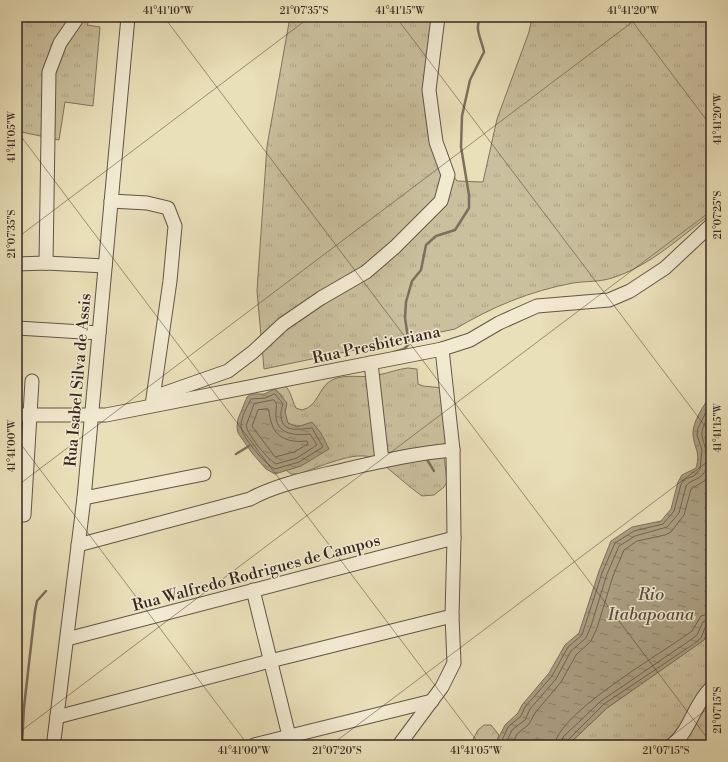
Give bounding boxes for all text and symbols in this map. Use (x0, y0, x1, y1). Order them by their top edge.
text: 41°41'10"W (143, 5, 194, 17)
text: 21°07'35"S (280, 5, 328, 17)
text: 41°41'15"W (375, 5, 426, 17)
text: 41°41'20"W (607, 5, 660, 17)
text: 41°41'20"W (712, 92, 724, 145)
text: 41°41'05"W (6, 110, 18, 163)
text: 21°07'25"S (712, 191, 724, 239)
text: 21°07'35"S (6, 210, 18, 258)
street label: Rua Isabel Silva de Assis (60, 292, 96, 468)
street label: Rua Presbiteriana (310, 321, 443, 368)
text: 41°41'15"W (712, 402, 724, 453)
text: 41°41'00"W (6, 419, 18, 472)
street label: Rua Walfredo Rodrigues de Campos (130, 530, 382, 616)
water label: Rio Itabapoana (607, 584, 695, 626)
text: 21°07'15"S (712, 686, 724, 734)
text: 41°41'00"W (218, 745, 271, 757)
text: 21°07'20"S (312, 745, 362, 757)
text: 41°41'05"W (450, 745, 503, 757)
text: 21°07'15"S (642, 745, 690, 757)

